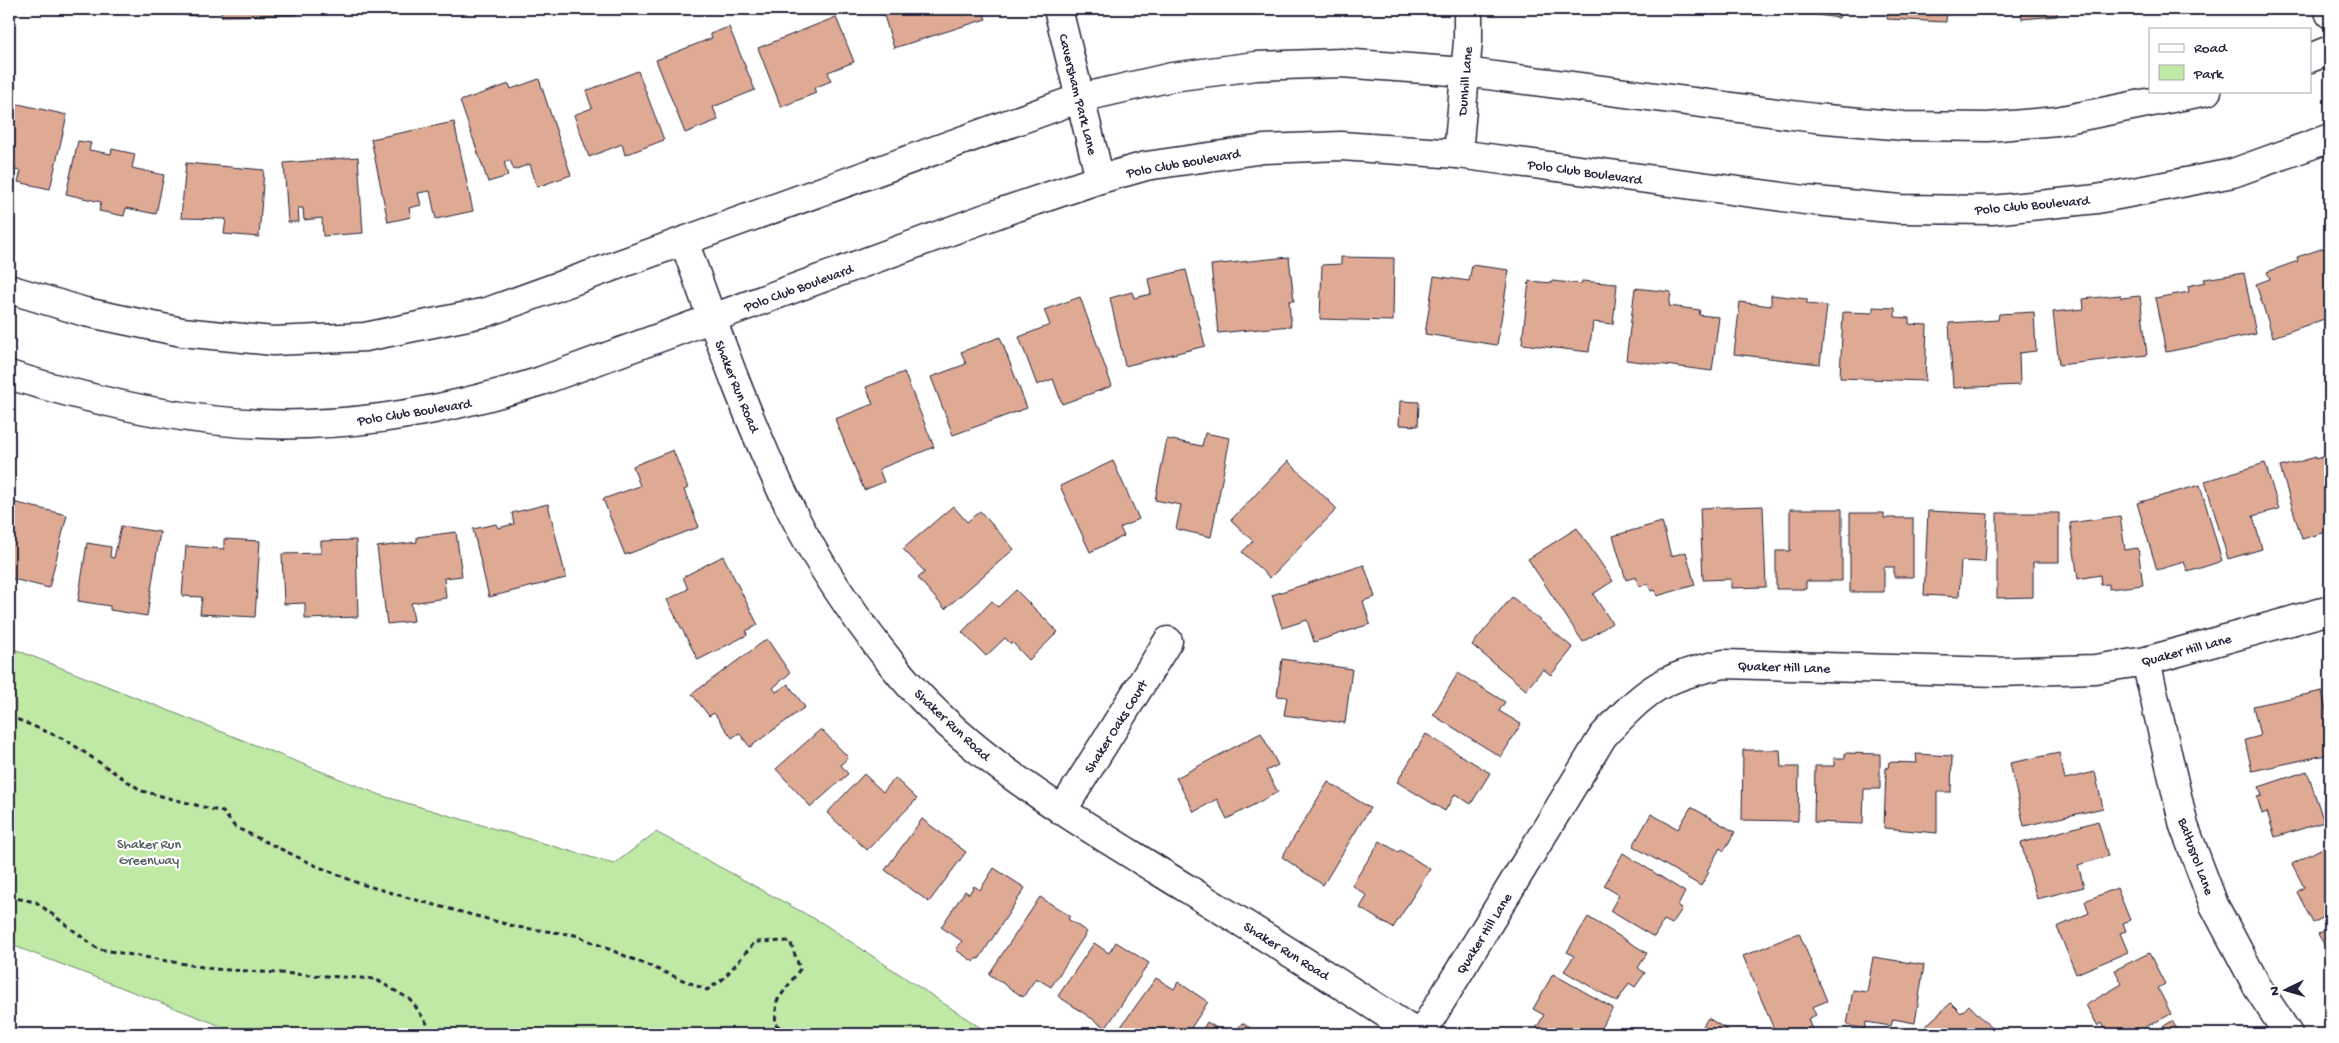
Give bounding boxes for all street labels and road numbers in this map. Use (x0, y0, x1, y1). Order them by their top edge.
street label: Caversham Park Lane (1053, 32, 1100, 158)
street label: Dunhill Lane (1455, 45, 1478, 117)
street label: Polo Club Boulevard (1124, 146, 1243, 183)
street label: Polo Club Boulevard (1526, 157, 1645, 190)
street label: Polo Club Boulevard (1973, 193, 2092, 220)
street label: Polo Club Boulevard (741, 261, 857, 317)
street label: Shaker Run Road (709, 338, 763, 437)
street label: Polo Club Boulevard (355, 396, 474, 431)
street label: Quaker Hill Lane (2140, 631, 2234, 672)
street label: Quaker Hill Lane (1737, 658, 1831, 679)
street label: Shaker Oaks Court (1082, 677, 1153, 777)
street label: Shaker Run Road (910, 686, 994, 767)
street label: Baltusrol Lane (2172, 815, 2217, 898)
street label: Quaker Hill Lane (1453, 890, 1517, 978)
street label: Shaker Run Road (1240, 919, 1333, 986)

